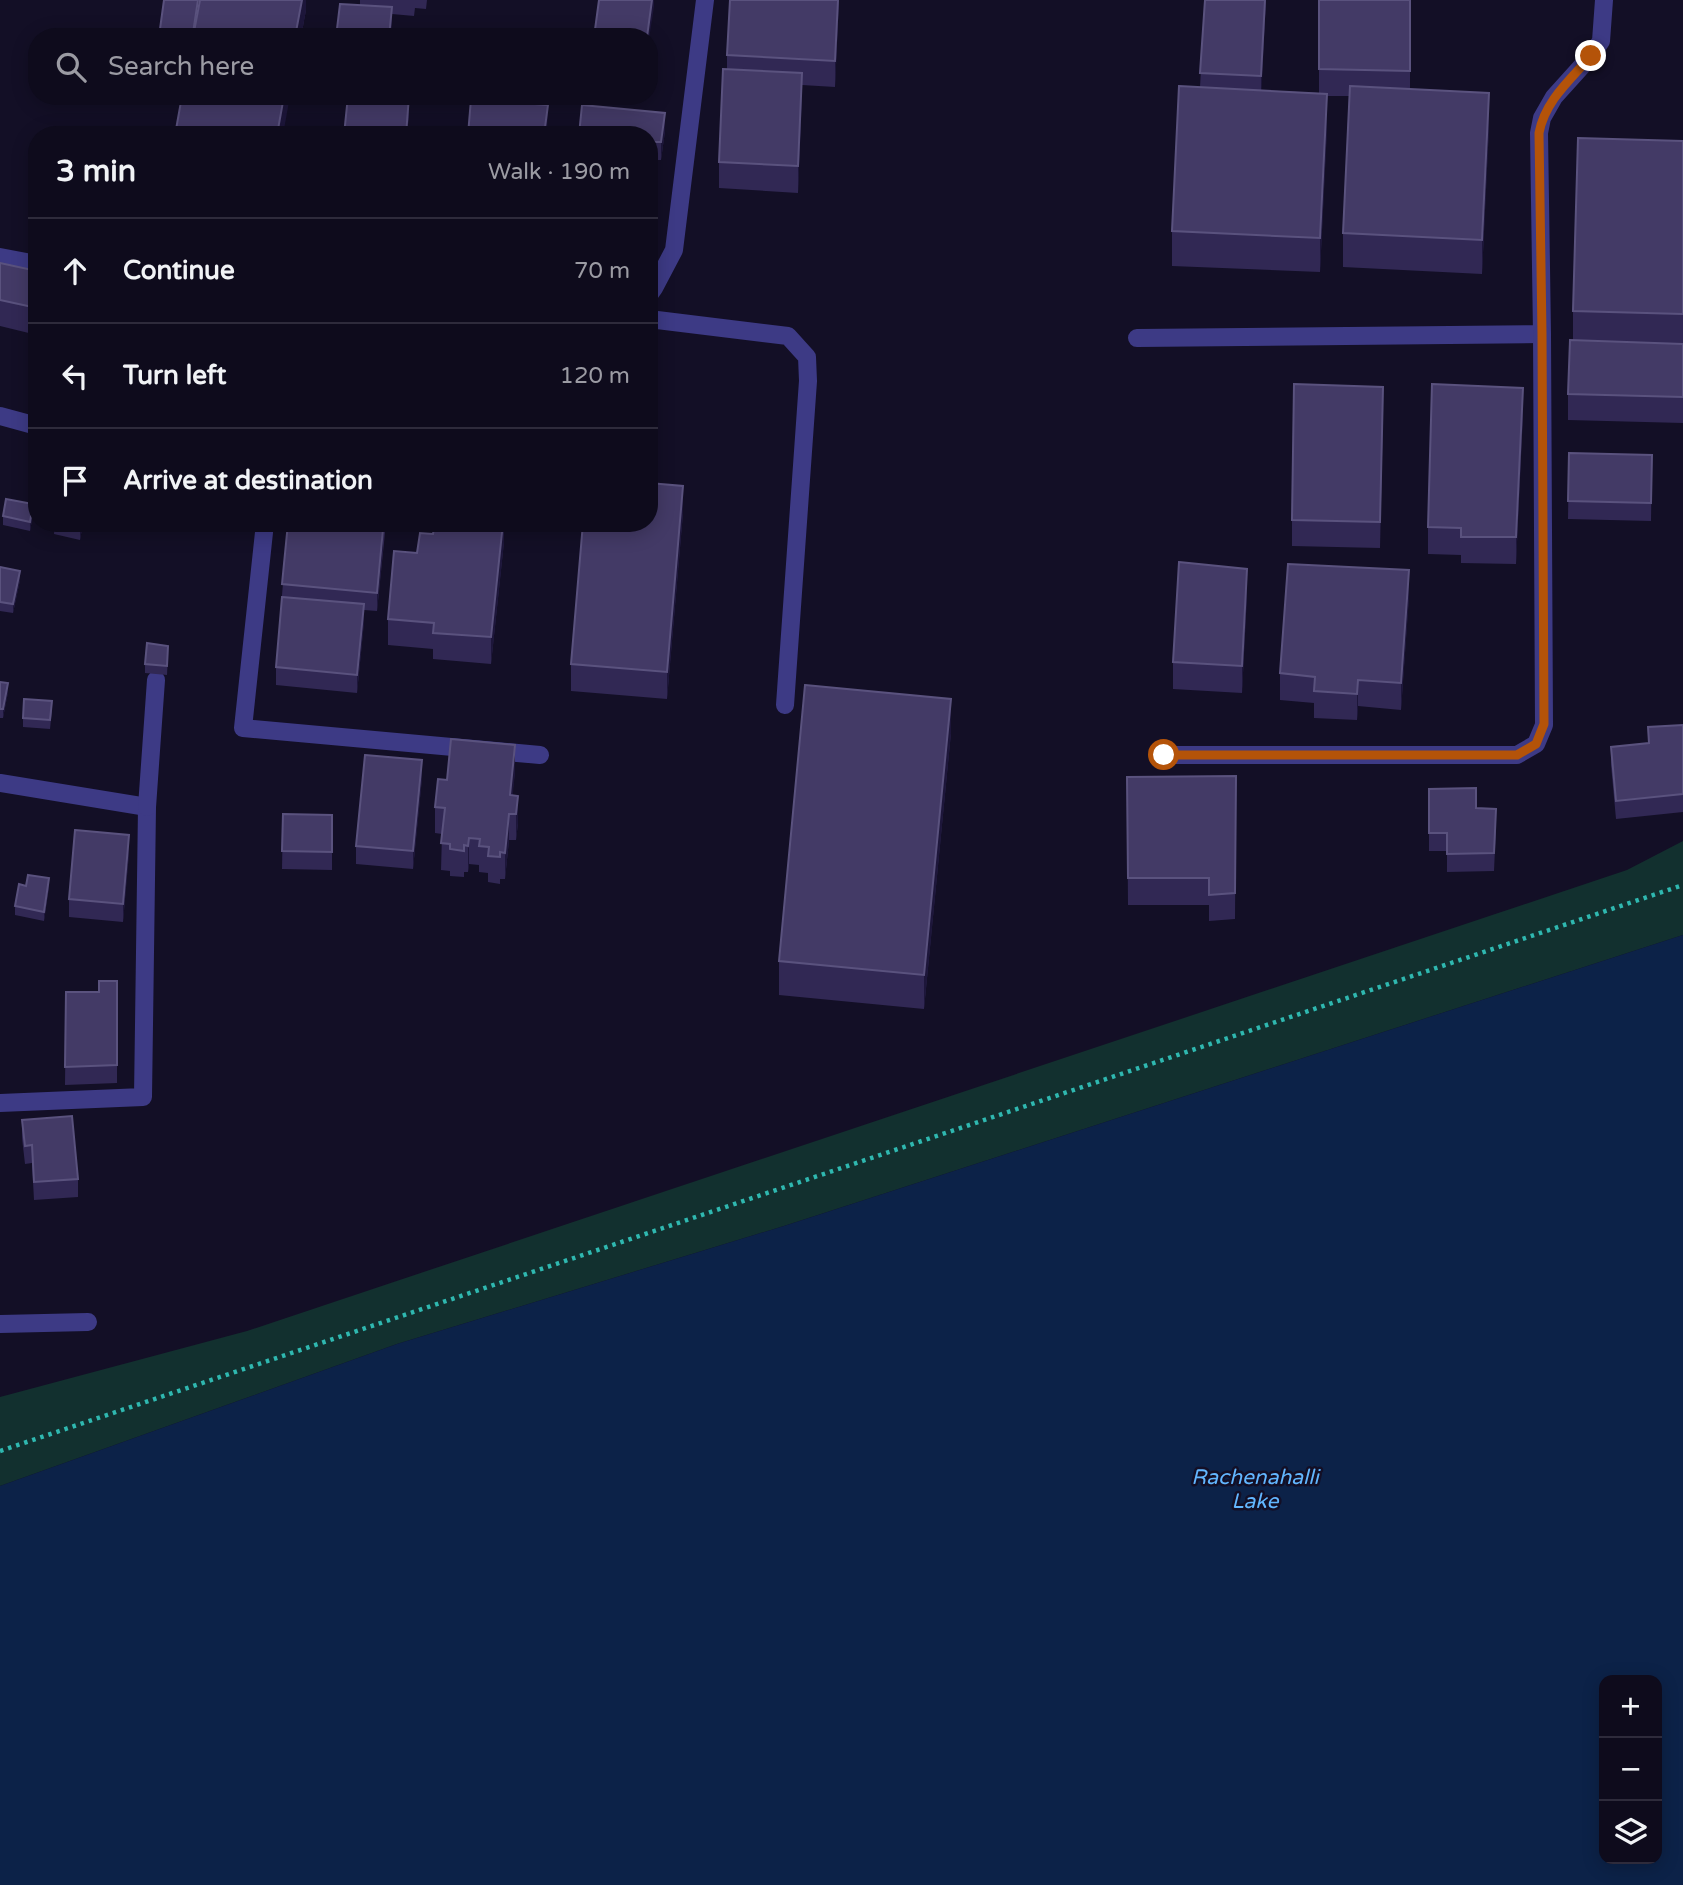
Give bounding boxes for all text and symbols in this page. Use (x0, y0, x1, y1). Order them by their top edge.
search box (28, 28, 658, 105)
route end (1575, 40, 1606, 71)
icon: search (52, 48, 90, 86)
text: Search here (108, 51, 254, 82)
text: 3 min (56, 153, 136, 190)
text: Walk · 190 m (488, 158, 630, 186)
icon: ahead (56, 252, 94, 290)
text: Continue (123, 255, 235, 286)
text: 70 m (574, 257, 630, 285)
icon: left (56, 357, 94, 395)
text: Turn left (123, 360, 226, 391)
text: 120 m (560, 362, 630, 390)
icon: arrive (56, 462, 94, 500)
text: Arrive at destination (123, 465, 373, 496)
route start (1148, 739, 1179, 770)
water label: Rachenahalli Lake (1191, 1465, 1322, 1514)
map controls (1599, 1675, 1662, 1864)
button: + (1599, 1675, 1662, 1738)
button: − (1599, 1738, 1662, 1801)
button: layers (1599, 1801, 1662, 1864)

